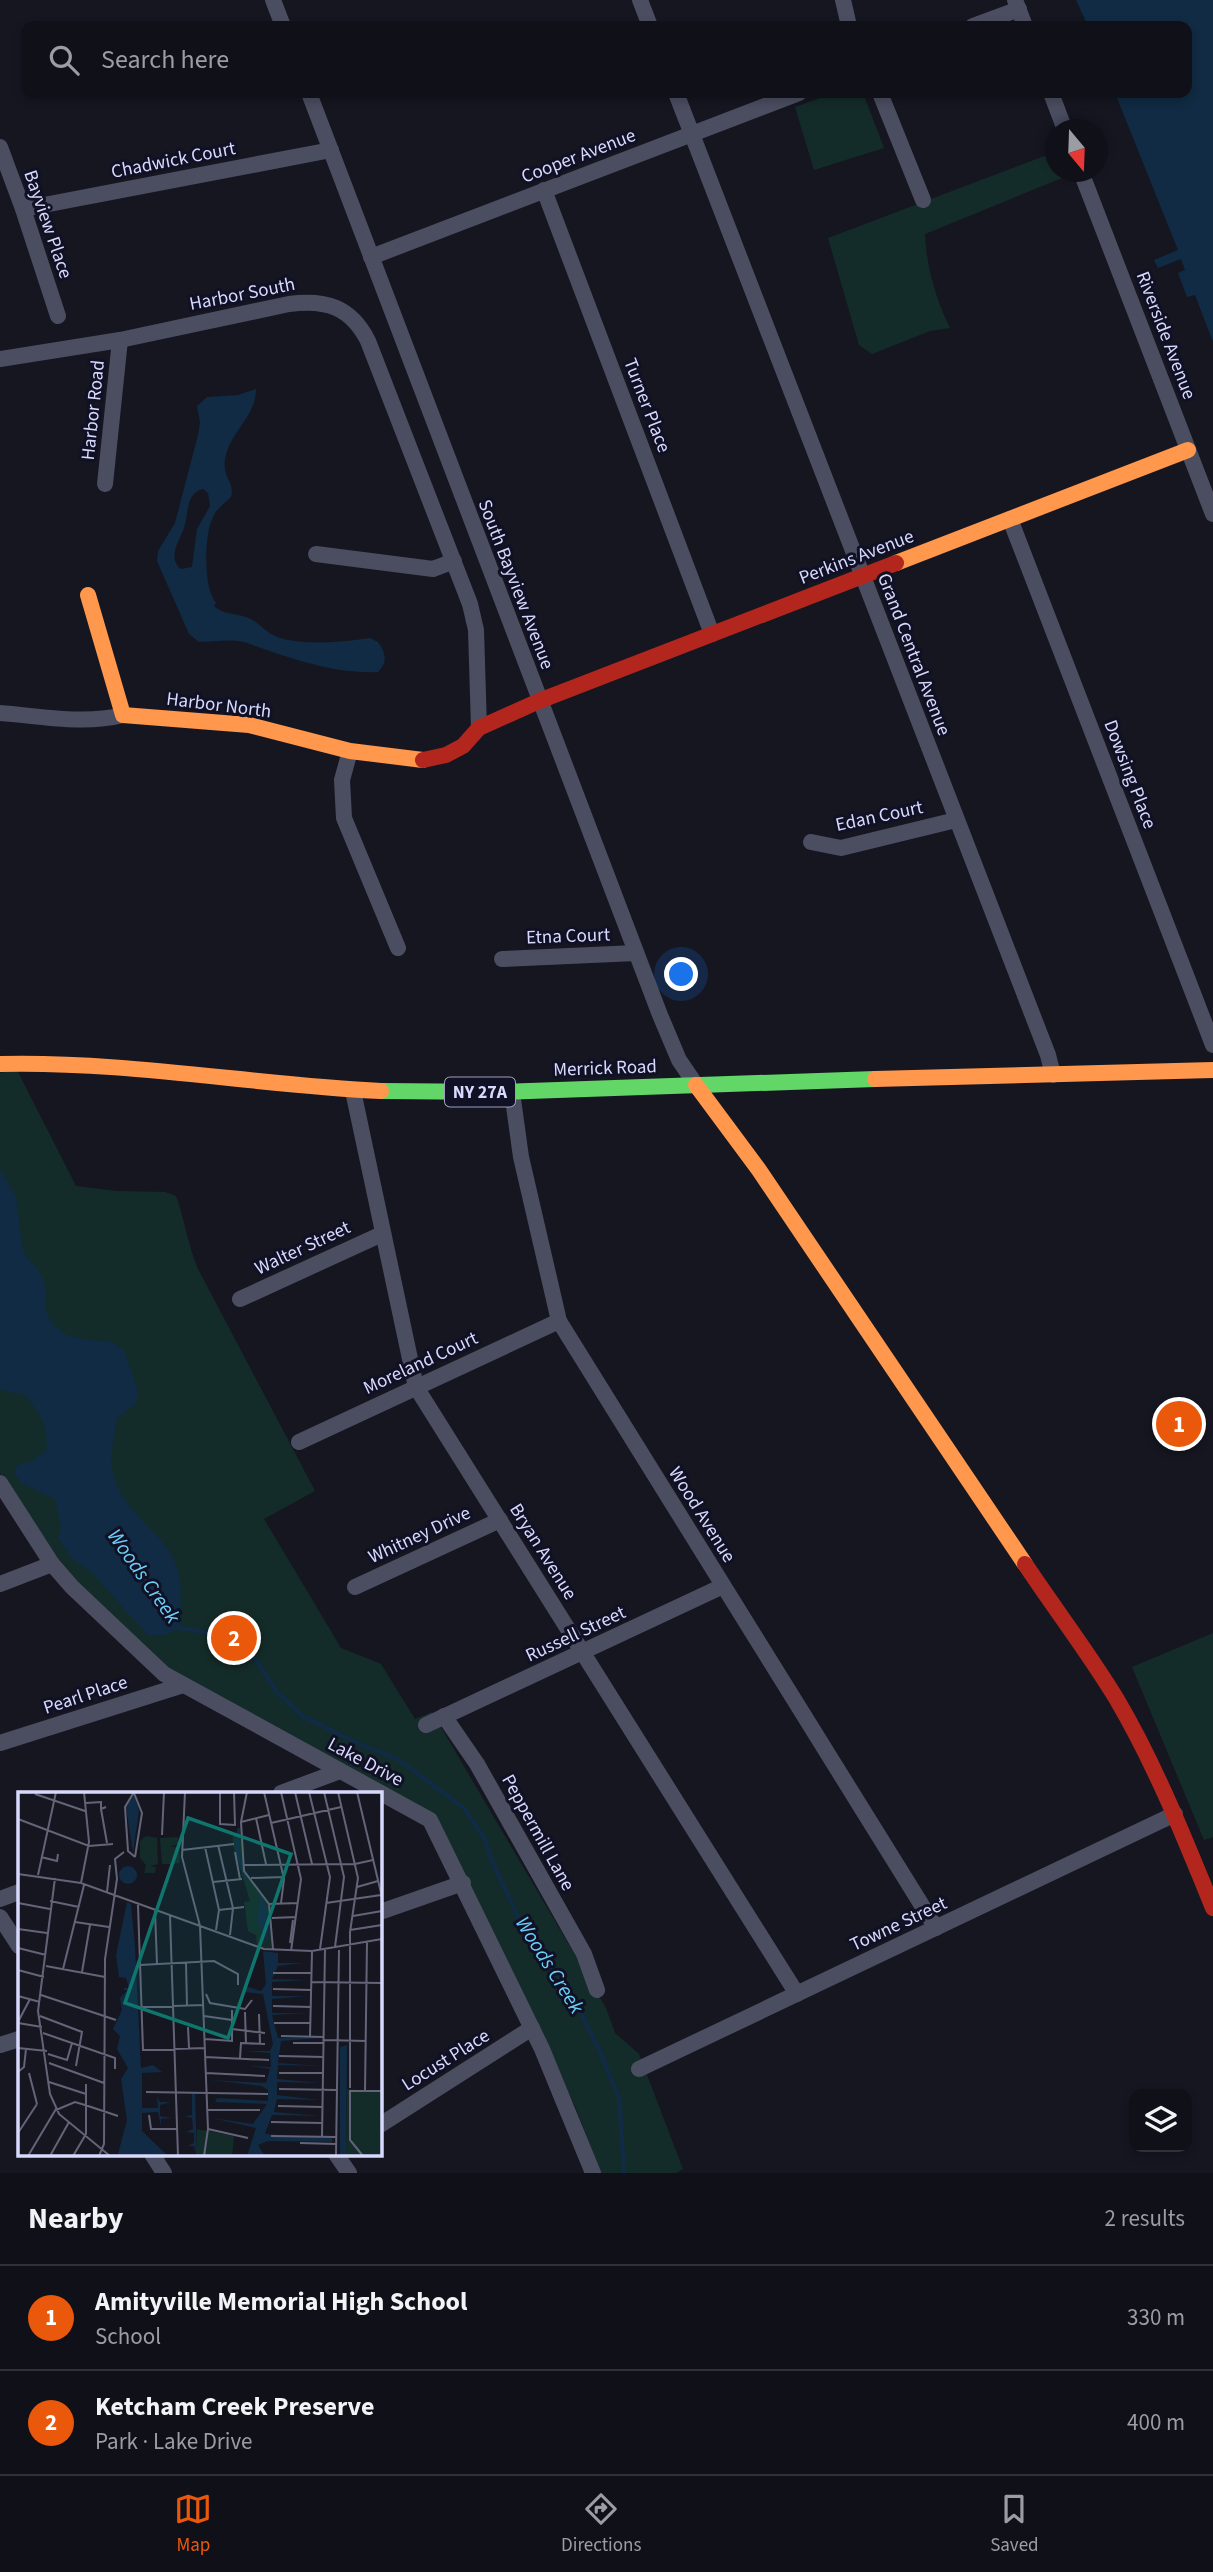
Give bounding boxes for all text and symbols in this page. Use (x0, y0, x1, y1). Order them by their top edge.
search box (21, 21, 1192, 98)
icon: search (45, 41, 83, 79)
text: Search here (101, 41, 229, 78)
north arrow (1045, 119, 1108, 182)
street label: Cooper Avenue (518, 122, 640, 191)
street label: Chadwick Court (109, 135, 238, 186)
street label: Bayview Place (16, 167, 79, 282)
street label: Riverside Avenue (1129, 268, 1202, 403)
street label: Harbor South (187, 271, 298, 318)
street label: Turner Place (616, 354, 677, 457)
street label: Harbor Road (75, 359, 112, 462)
street label: South Bayview Avenue (471, 496, 560, 673)
street label: Perkins Avenue (795, 523, 918, 592)
street label: Grand Central Avenue (870, 569, 957, 740)
street label: Harbor North (165, 686, 273, 725)
street label: Dowsing Place (1096, 716, 1163, 833)
street label: Edan Court (833, 794, 926, 839)
street label: Etna Court (525, 922, 611, 951)
your location (664, 957, 698, 991)
street label: Merrick Road (553, 1053, 657, 1084)
road number: NY 27A (445, 1078, 515, 1106)
street label: Walter Street (250, 1214, 355, 1282)
street label: Moreland Court (359, 1325, 483, 1402)
pin: 1 (1156, 1398, 1202, 1450)
street label: Wood Avenue (662, 1462, 742, 1568)
street label: Bryan Avenue (502, 1498, 583, 1605)
street label: Whitney Drive (364, 1500, 475, 1571)
water label: Woods Creek (100, 1522, 188, 1630)
street label: Russell Street (521, 1599, 631, 1669)
pin: 2 (211, 1612, 257, 1664)
street label: Pearl Place (40, 1669, 131, 1722)
street label: Lake Drive (323, 1731, 408, 1794)
street label: Peppermill Lane (495, 1770, 581, 1896)
inset map (18, 1792, 382, 2156)
street label: Towne Street (846, 1890, 952, 1959)
water label: Woods Creek (508, 1910, 592, 2020)
street label: Locust Place (397, 2023, 495, 2098)
map controls (1129, 2089, 1192, 2152)
button: layers (1129, 2089, 1192, 2152)
text: Nearby (28, 2197, 123, 2240)
text: 2 results (1105, 2202, 1185, 2235)
text: Amityville Memorial High School (95, 2283, 467, 2320)
text: 1 (45, 2301, 57, 2334)
text: 330 m (1127, 2301, 1185, 2334)
text: School (95, 2320, 161, 2353)
text: Ketcham Creek Preserve (95, 2388, 374, 2425)
text: 2 (45, 2406, 57, 2439)
text: 400 m (1127, 2406, 1185, 2439)
text: Park · Lake Drive (95, 2425, 253, 2458)
tab: Map (174, 2490, 212, 2559)
tab: Directions (561, 2490, 641, 2559)
tab: Saved (990, 2490, 1039, 2559)

